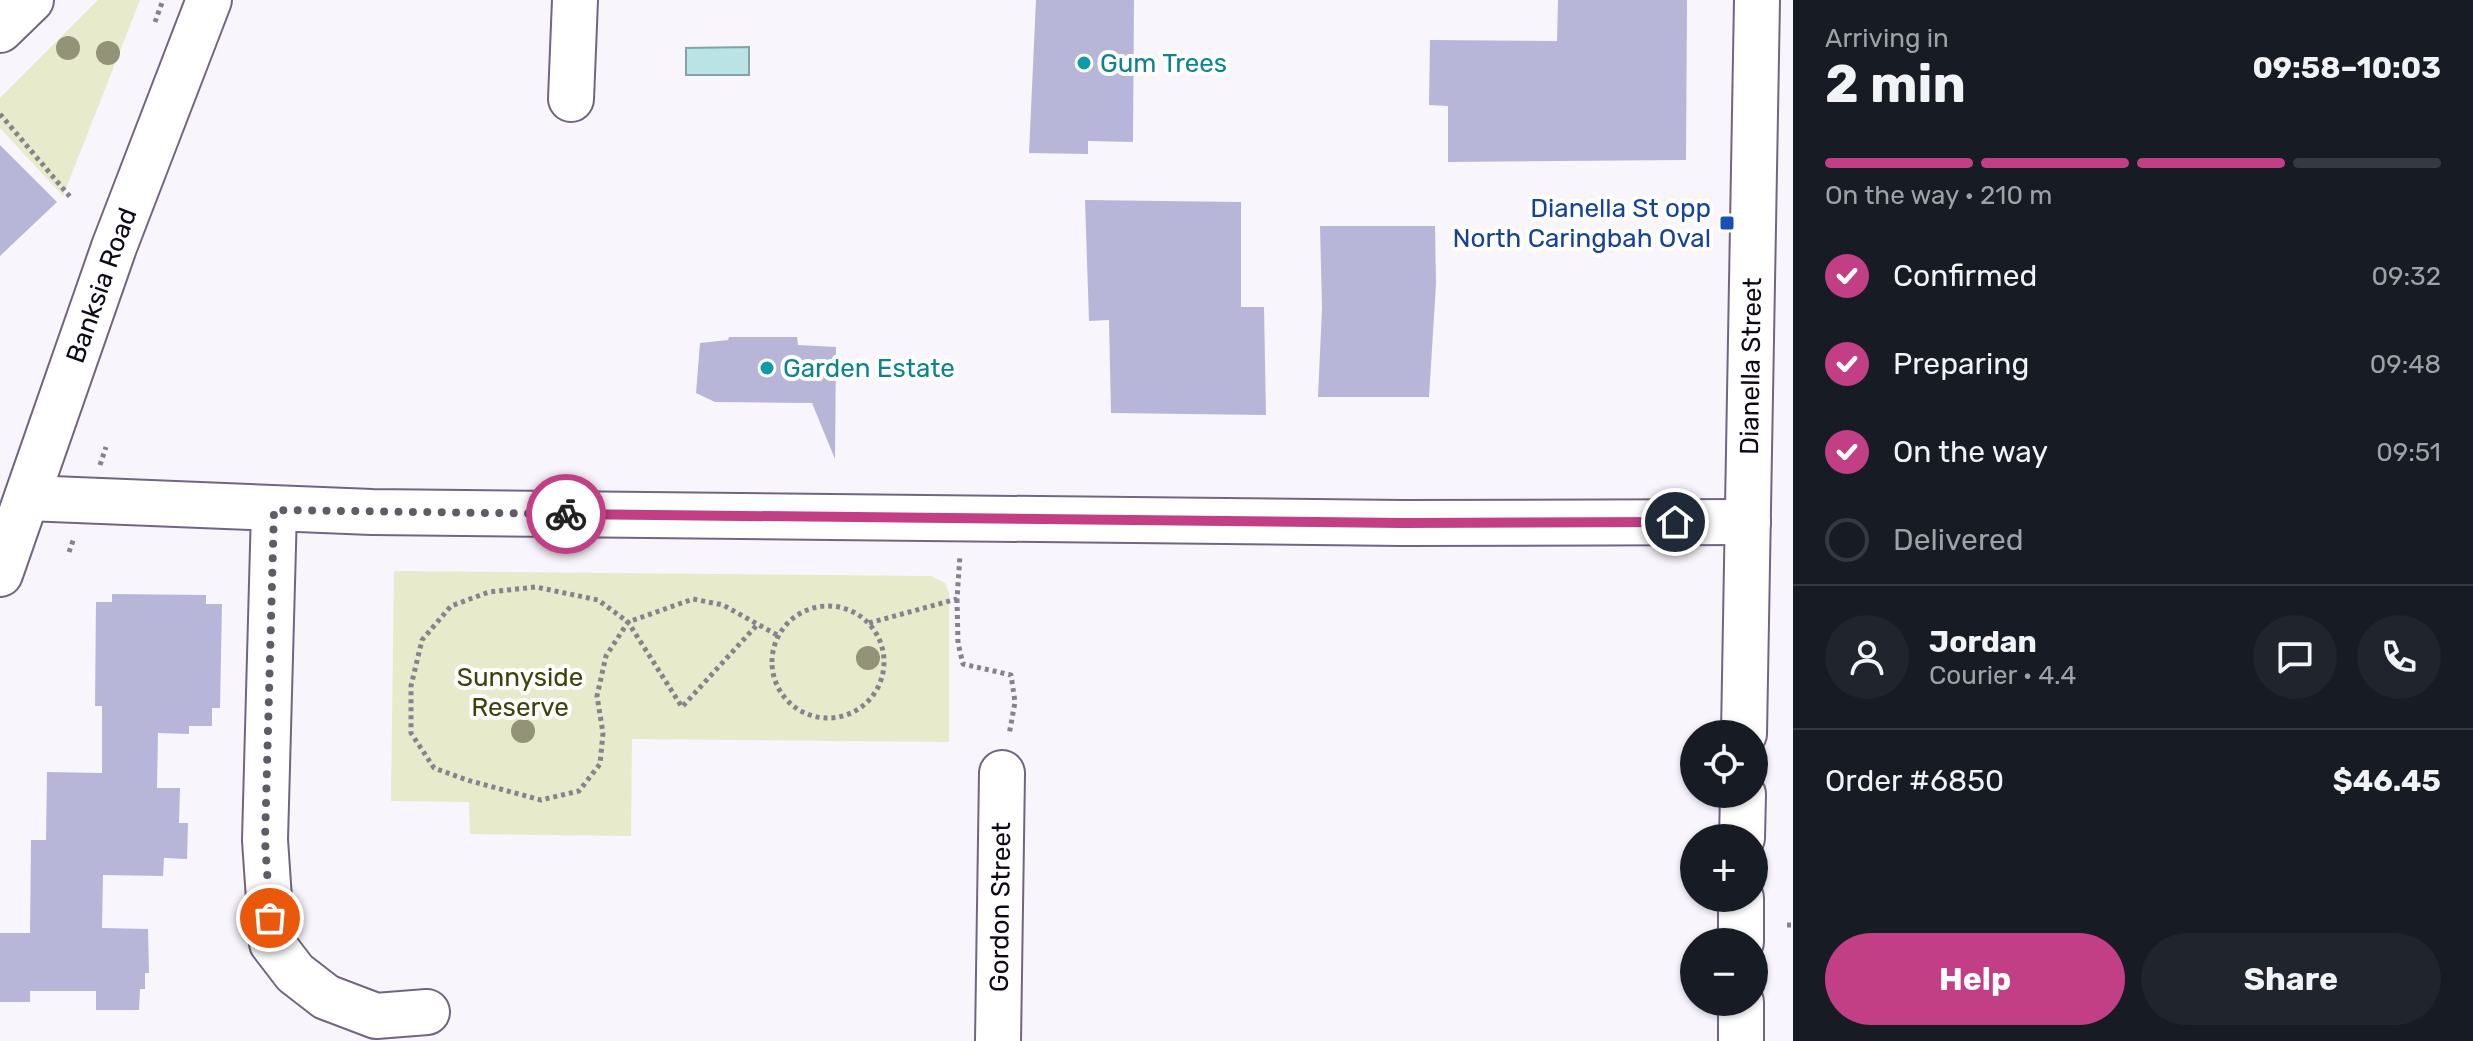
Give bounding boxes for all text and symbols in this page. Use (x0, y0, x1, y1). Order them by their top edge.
text: Arriving in (1825, 23, 1949, 54)
place label: Gum Trees (1100, 48, 1227, 79)
text: 09:58–10:03 (2252, 50, 2441, 86)
text: 2 min (1825, 53, 1966, 115)
marker: Gum Trees (1075, 54, 1093, 72)
text: On the way · 210 m (1825, 180, 2052, 211)
place label: Dianella St opp North Caringbah Oval (1452, 193, 1711, 254)
street label: Banksia Road (60, 203, 144, 367)
marker: Dianella St opp North Caringbah Oval (1718, 214, 1736, 232)
icon: check (1825, 254, 1869, 298)
text: Confirmed (1893, 258, 2037, 294)
text: 09:32 (2372, 261, 2441, 292)
street label: Dianella Street (1734, 277, 1768, 455)
icon: check (1825, 342, 1869, 386)
text: Preparing (1893, 346, 2029, 382)
text: 09:48 (2370, 349, 2441, 380)
place label: Garden Estate (783, 353, 955, 384)
marker: Garden Estate (758, 359, 776, 377)
icon: check (1825, 430, 1869, 474)
text: On the way (1893, 434, 2048, 470)
text: 09:51 (2376, 437, 2441, 468)
courier (526, 474, 606, 554)
pin (1641, 488, 1709, 556)
icon: bike (544, 492, 588, 536)
icon: home (1653, 500, 1697, 544)
text: Delivered (1893, 522, 2024, 558)
button: person (1825, 615, 1909, 699)
button: chat (2253, 615, 2337, 699)
button: phone (2357, 615, 2441, 699)
text: Jordan (1929, 624, 2037, 660)
text: Courier · 4.4 (1929, 660, 2076, 691)
park label: Sunnyside Reserve (457, 662, 583, 723)
map controls (1680, 720, 1768, 1016)
button: locate (1680, 720, 1768, 808)
text: Order #6850 (1825, 763, 2004, 799)
text: $46.45 (2333, 763, 2441, 799)
street label: Gordon Street (984, 822, 1017, 992)
button: + (1680, 824, 1768, 912)
pin (236, 884, 304, 952)
icon: bag (248, 896, 292, 940)
button: − (1680, 928, 1768, 1016)
button: Help (1825, 933, 2125, 1025)
button: Share (2141, 933, 2441, 1025)

